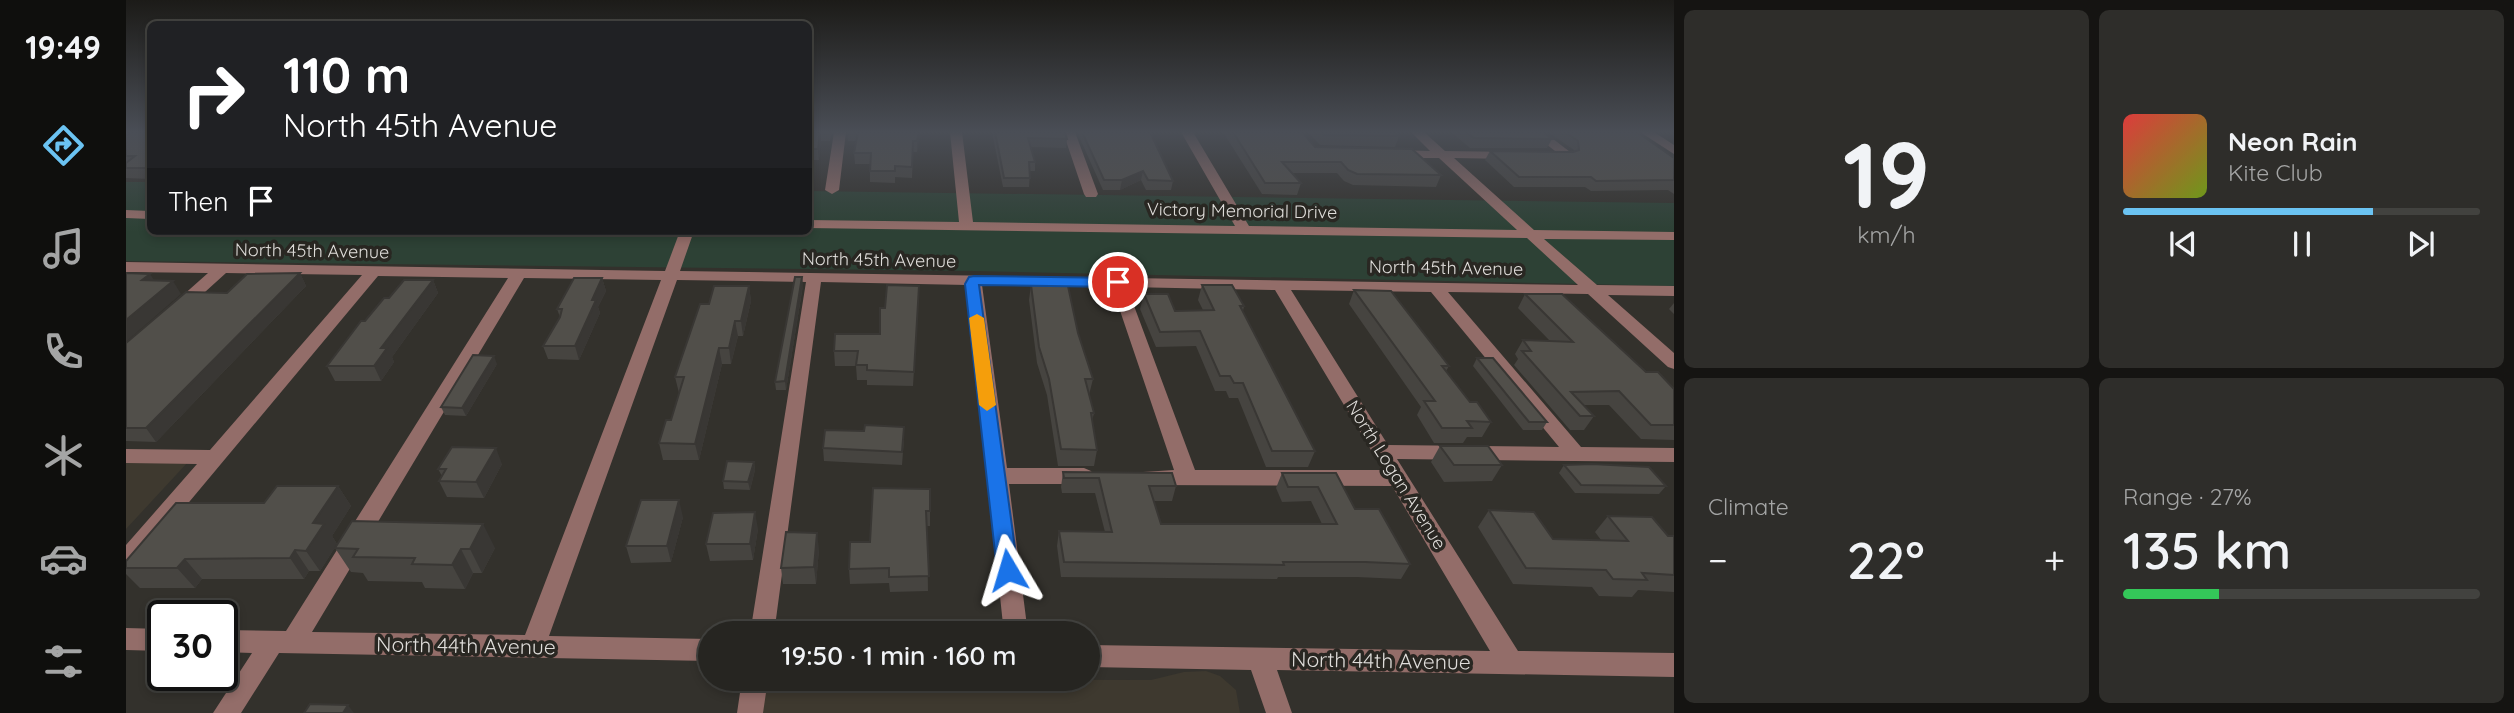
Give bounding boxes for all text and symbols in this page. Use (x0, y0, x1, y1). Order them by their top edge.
text: 19:49 (25, 27, 101, 67)
text: 110 m (283, 44, 410, 105)
icon: right (168, 49, 259, 140)
text: North 45th Avenue (283, 105, 557, 145)
text: 19 (1843, 117, 1930, 231)
icon: directions (39, 121, 88, 170)
text: Neon Rain (2228, 125, 2357, 158)
text: Kite Club (2228, 158, 2323, 187)
icon: arrive (242, 182, 280, 220)
text: Then (168, 185, 228, 218)
street label: Victory Memorial Drive (1147, 197, 1337, 224)
text: km/h (1857, 220, 1916, 249)
icon: music (39, 224, 88, 273)
icon: previous (2164, 225, 2202, 263)
icon: pause (2283, 225, 2321, 263)
icon: next (2402, 225, 2440, 263)
street label: North 45th Avenue (235, 238, 389, 263)
street label: North 45th Avenue (802, 247, 956, 272)
pin (1088, 252, 1148, 312)
street label: North 45th Avenue (1369, 255, 1523, 280)
icon: arrive (1099, 263, 1137, 301)
icon: phone (39, 327, 88, 376)
street label: North Logan Avenue (1341, 396, 1452, 554)
icon: climate (39, 431, 88, 480)
text: Range · 27% (2123, 482, 2252, 511)
text: Climate (1708, 492, 1789, 521)
text: 135 km (2123, 517, 2291, 582)
text: 22° (1847, 527, 1925, 592)
position arrow (971, 533, 1045, 607)
icon: car (39, 534, 88, 583)
text: − (1708, 536, 1728, 584)
text: + (2044, 536, 2065, 584)
speed limit sign: 30 (147, 600, 238, 691)
street label: North 44th Avenue (376, 630, 556, 660)
icon: filters (39, 637, 88, 686)
text: 19:50 · 1 min · 160 m (781, 639, 1017, 672)
street label: North 44th Avenue (1291, 645, 1471, 675)

